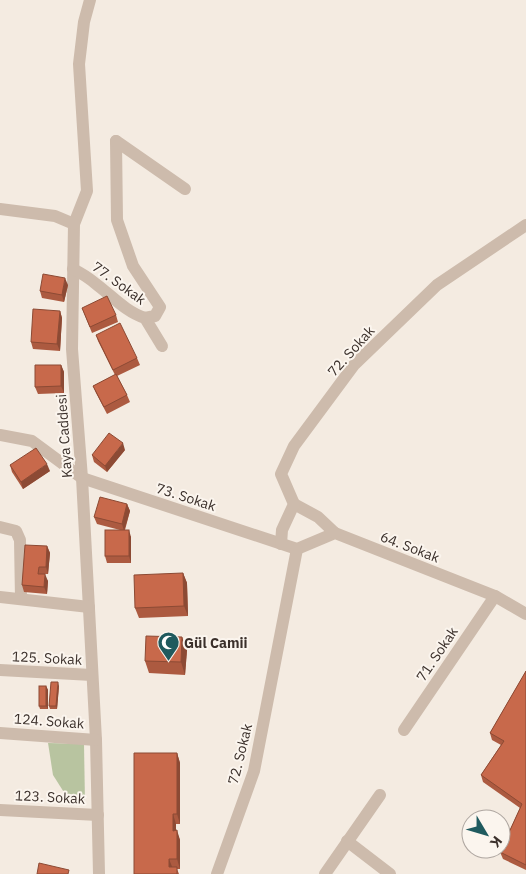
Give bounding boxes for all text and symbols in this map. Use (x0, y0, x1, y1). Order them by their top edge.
street label: 77. Sokak (89, 257, 150, 309)
street label: 72. Sokak (324, 321, 379, 380)
street label: Kaya Caddesi (52, 393, 76, 479)
street label: 73. Sokak (154, 479, 219, 515)
street label: 64. Sokak (378, 527, 443, 567)
street label: 71. Sokak (412, 623, 462, 685)
mosque icon: Gül Camii (156, 631, 180, 662)
place label: Gül Camii (184, 634, 248, 652)
street label: 125. Sokak (11, 647, 83, 669)
street label: 124. Sokak (13, 710, 85, 732)
street label: 72. Sokak (224, 721, 256, 786)
street label: 123. Sokak (14, 786, 86, 808)
north arrow (461, 809, 511, 859)
text: K (486, 833, 506, 852)

